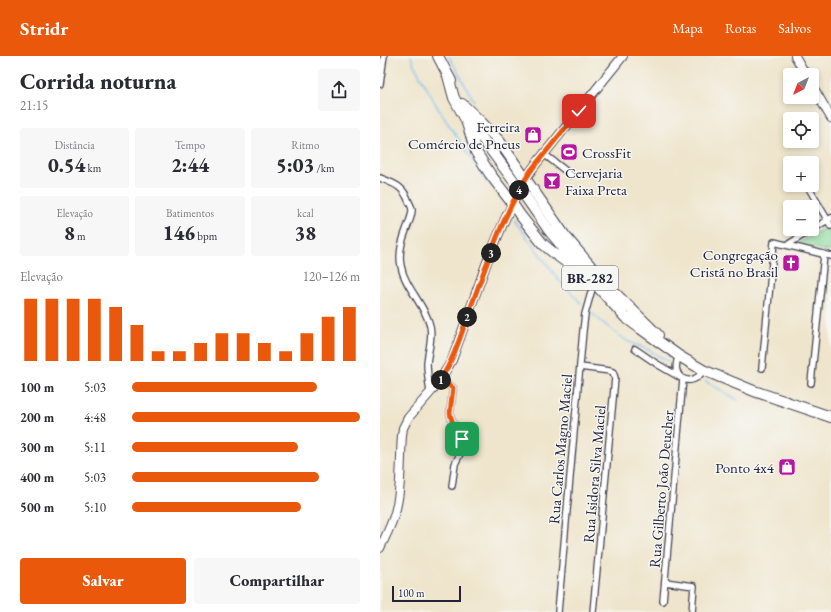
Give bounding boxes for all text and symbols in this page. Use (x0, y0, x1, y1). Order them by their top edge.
text: Stridr (20, 16, 68, 41)
text: Mapa (672, 19, 703, 37)
text: Rotas (725, 19, 756, 37)
text: Salvos (778, 19, 811, 37)
text: Corrida noturna (20, 67, 176, 96)
north arrow (783, 68, 819, 104)
map controls (783, 68, 819, 236)
button: share (318, 69, 360, 111)
pin (562, 94, 596, 128)
text: 21:15 (20, 97, 48, 114)
icon: check (568, 100, 590, 122)
button: locate (783, 112, 819, 148)
place label: Ferreira Comércio de Pneus (408, 117, 520, 153)
shop icon: Ferreira Comércio de Pneus (523, 125, 543, 145)
text: Distância (55, 138, 95, 152)
text: Tempo (175, 138, 205, 152)
text: Ritmo (291, 138, 319, 152)
sports icon: CrossFit (559, 142, 579, 162)
place label: CrossFit (582, 143, 631, 162)
text: 0.54 (48, 152, 85, 178)
text: 2:44 (171, 152, 209, 178)
text: 5:03 (276, 152, 314, 178)
button: + (783, 156, 819, 192)
text: km (85, 161, 101, 175)
text: /km (314, 161, 335, 175)
place label: Cervejaria Faixa Preta (565, 163, 627, 199)
bar icon: Cervejaria Faixa Preta (542, 171, 562, 191)
pin: 4 (509, 180, 529, 200)
text: 4 (516, 183, 522, 197)
button: − (783, 200, 819, 236)
text: Elevação (57, 206, 93, 220)
text: Batimentos (166, 206, 214, 220)
text: kcal (297, 206, 314, 220)
text: 8 (64, 220, 75, 246)
text: 146 (163, 220, 195, 246)
text: 38 (295, 220, 316, 246)
text: m (75, 229, 85, 243)
text: bpm (195, 229, 217, 243)
pin: 3 (481, 243, 501, 263)
place label: Congregação Cristã no Brasil (690, 245, 778, 281)
text: 3 (488, 246, 494, 260)
church icon: Congregação Cristã no Brasil (781, 253, 801, 273)
road number: BR-282 (562, 266, 618, 290)
text: Elevação (20, 268, 63, 285)
text: 120–126 m (303, 268, 360, 285)
pin: 2 (457, 307, 477, 327)
text: 2 (464, 310, 470, 324)
pin: 1 (431, 370, 451, 390)
text: 1 (438, 373, 444, 387)
street label: Rua Carlos Magno Maciel (544, 373, 576, 525)
text: 100 m (20, 379, 54, 396)
text: 5:03 (84, 379, 106, 396)
street label: Rua Isidora Silva Maciel (579, 404, 610, 544)
text: 200 m (20, 409, 54, 426)
text: 4:48 (84, 409, 106, 426)
street label: Rua Gilberto João Deucher (645, 410, 677, 568)
pin (445, 422, 479, 456)
icon: arrive (451, 428, 473, 450)
text: 300 m (20, 439, 54, 456)
text: 5:11 (84, 439, 106, 456)
shop icon: Ponto 4x4 (777, 457, 797, 477)
place label: Ponto 4x4 (715, 458, 775, 477)
text: 400 m (20, 469, 54, 486)
text: 5:03 (84, 469, 106, 486)
text: 500 m (20, 499, 54, 516)
text: 5:10 (84, 499, 106, 516)
button: Salvar (20, 558, 186, 604)
button: Compartilhar (194, 558, 360, 604)
scale bar (392, 584, 461, 603)
text: 100 m (398, 586, 425, 600)

